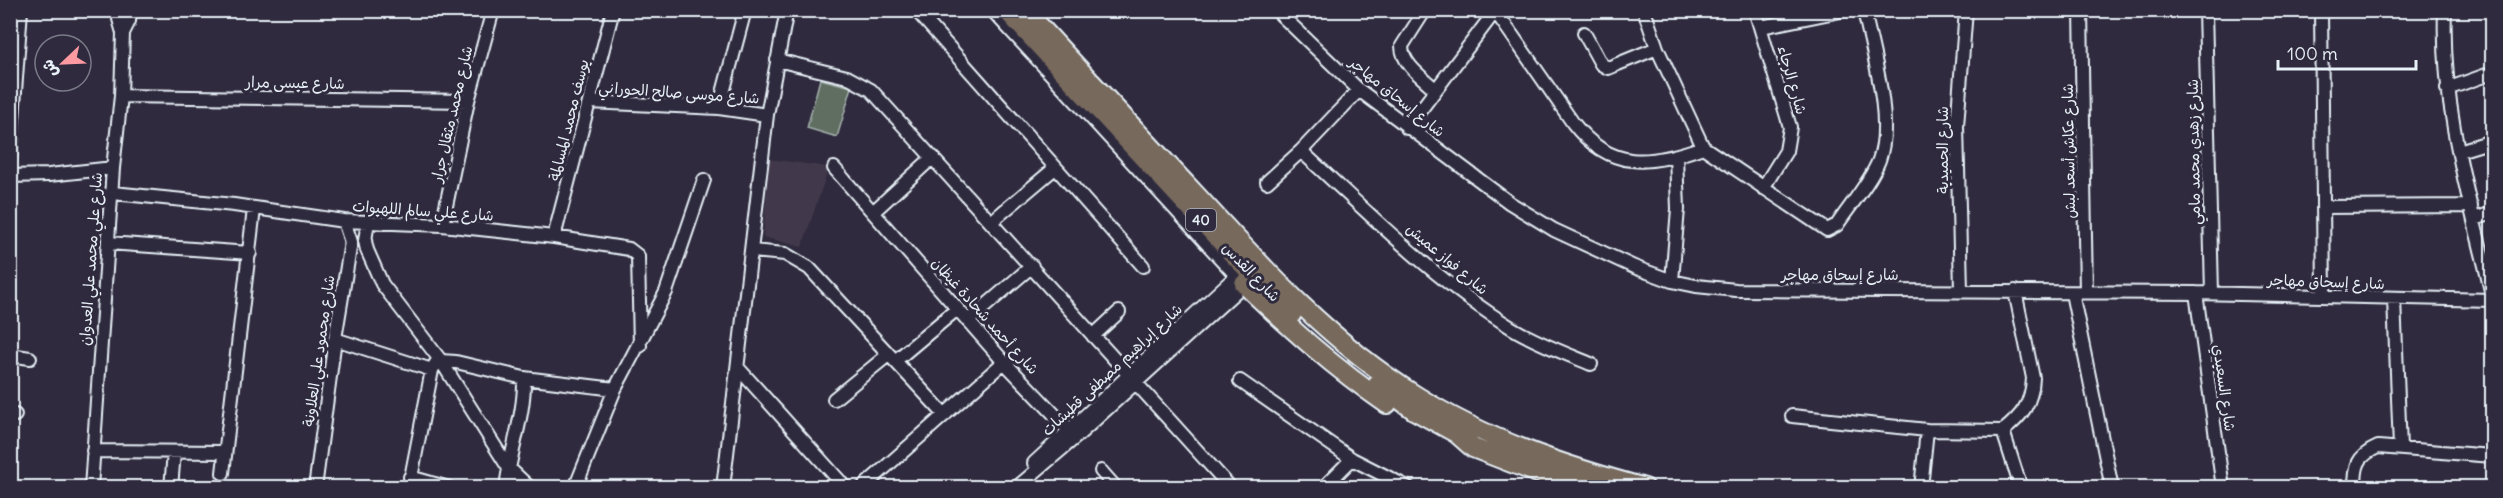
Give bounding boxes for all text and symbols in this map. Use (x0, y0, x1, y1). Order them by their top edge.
north arrow (33, 33, 93, 93)
scale bar (2278, 33, 2416, 71)
text: 100 m (2287, 42, 2338, 65)
street label: شارع الرجاء (1773, 43, 1811, 117)
street label: شارع محمد مثقال جرار (426, 44, 477, 185)
street label: شارع إسحاق مهاجر (1344, 52, 1449, 142)
text: ش (37, 57, 62, 81)
street label: يوسف محمد المسالمة (544, 57, 593, 183)
street label: شارع عيسى مرار (244, 72, 345, 94)
street label: شارع موسى صالح الحوراني (598, 77, 760, 112)
street label: شارع زهدي محمد مامي (2183, 79, 2208, 225)
street label: شارع عكاش أسعد لبش (2058, 83, 2080, 219)
street label: شارع الحميدية (1933, 106, 1953, 194)
street label: شارع علي محمد علي العدوان (75, 172, 110, 347)
street label: شارع علي سالم اللهيوات (351, 196, 494, 229)
road number: 40 (1186, 209, 1216, 231)
street label: شارع فواز عميش (1402, 219, 1492, 299)
street label: شارع القدس (1218, 238, 1284, 306)
street label: شارع أحمد شحادة غيظان (927, 253, 1043, 379)
street label: شارع إسحاق مهاجر (1780, 265, 1899, 285)
street label: شارع إسحاق مهاجر (2266, 270, 2385, 294)
street label: شارع محمود علي العلاونة (298, 274, 343, 428)
street label: شارع إبراهيم مصطفى قطيشات (1037, 299, 1188, 442)
street label: شارع السعيدي (2207, 343, 2240, 433)

